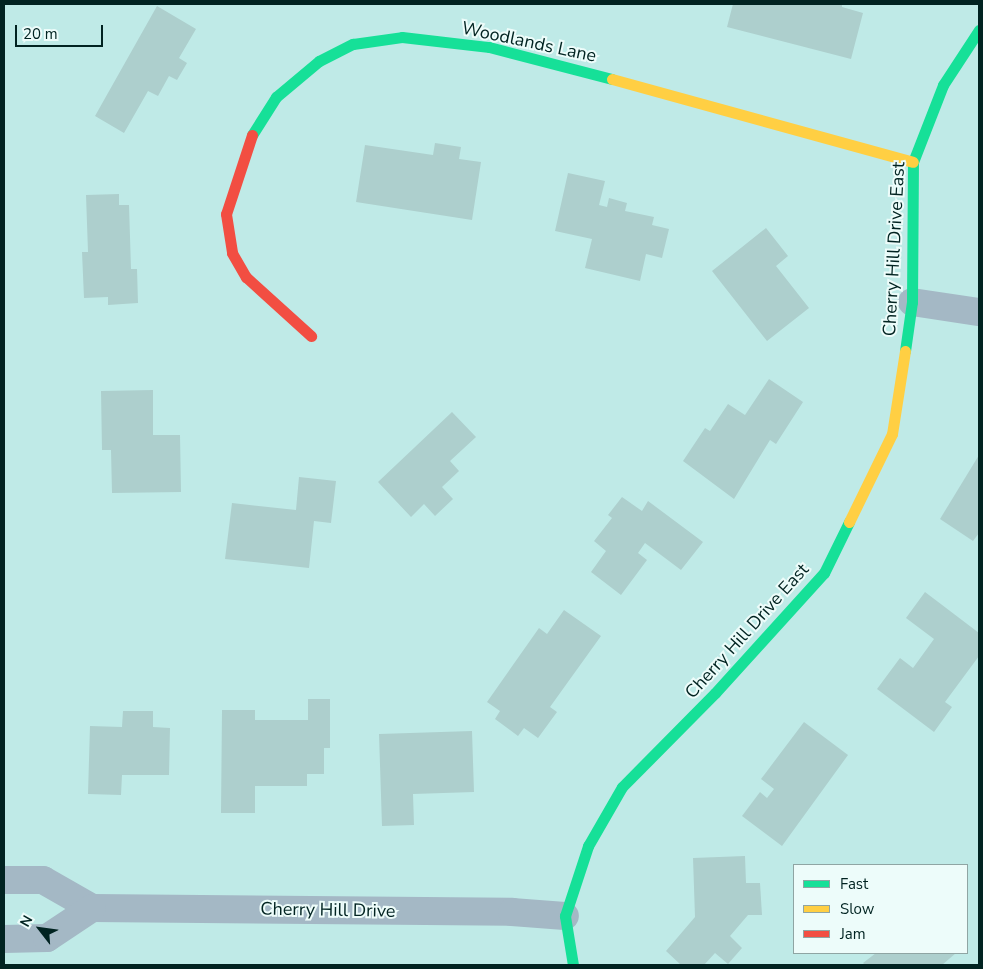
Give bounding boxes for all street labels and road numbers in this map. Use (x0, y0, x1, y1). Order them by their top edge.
street label: Woodlands Lane (460, 17, 598, 67)
street label: Cherry Hill Drive East (879, 161, 909, 337)
street label: Cherry Hill Drive East (681, 559, 813, 703)
street label: Cherry Hill Drive (260, 898, 396, 922)

